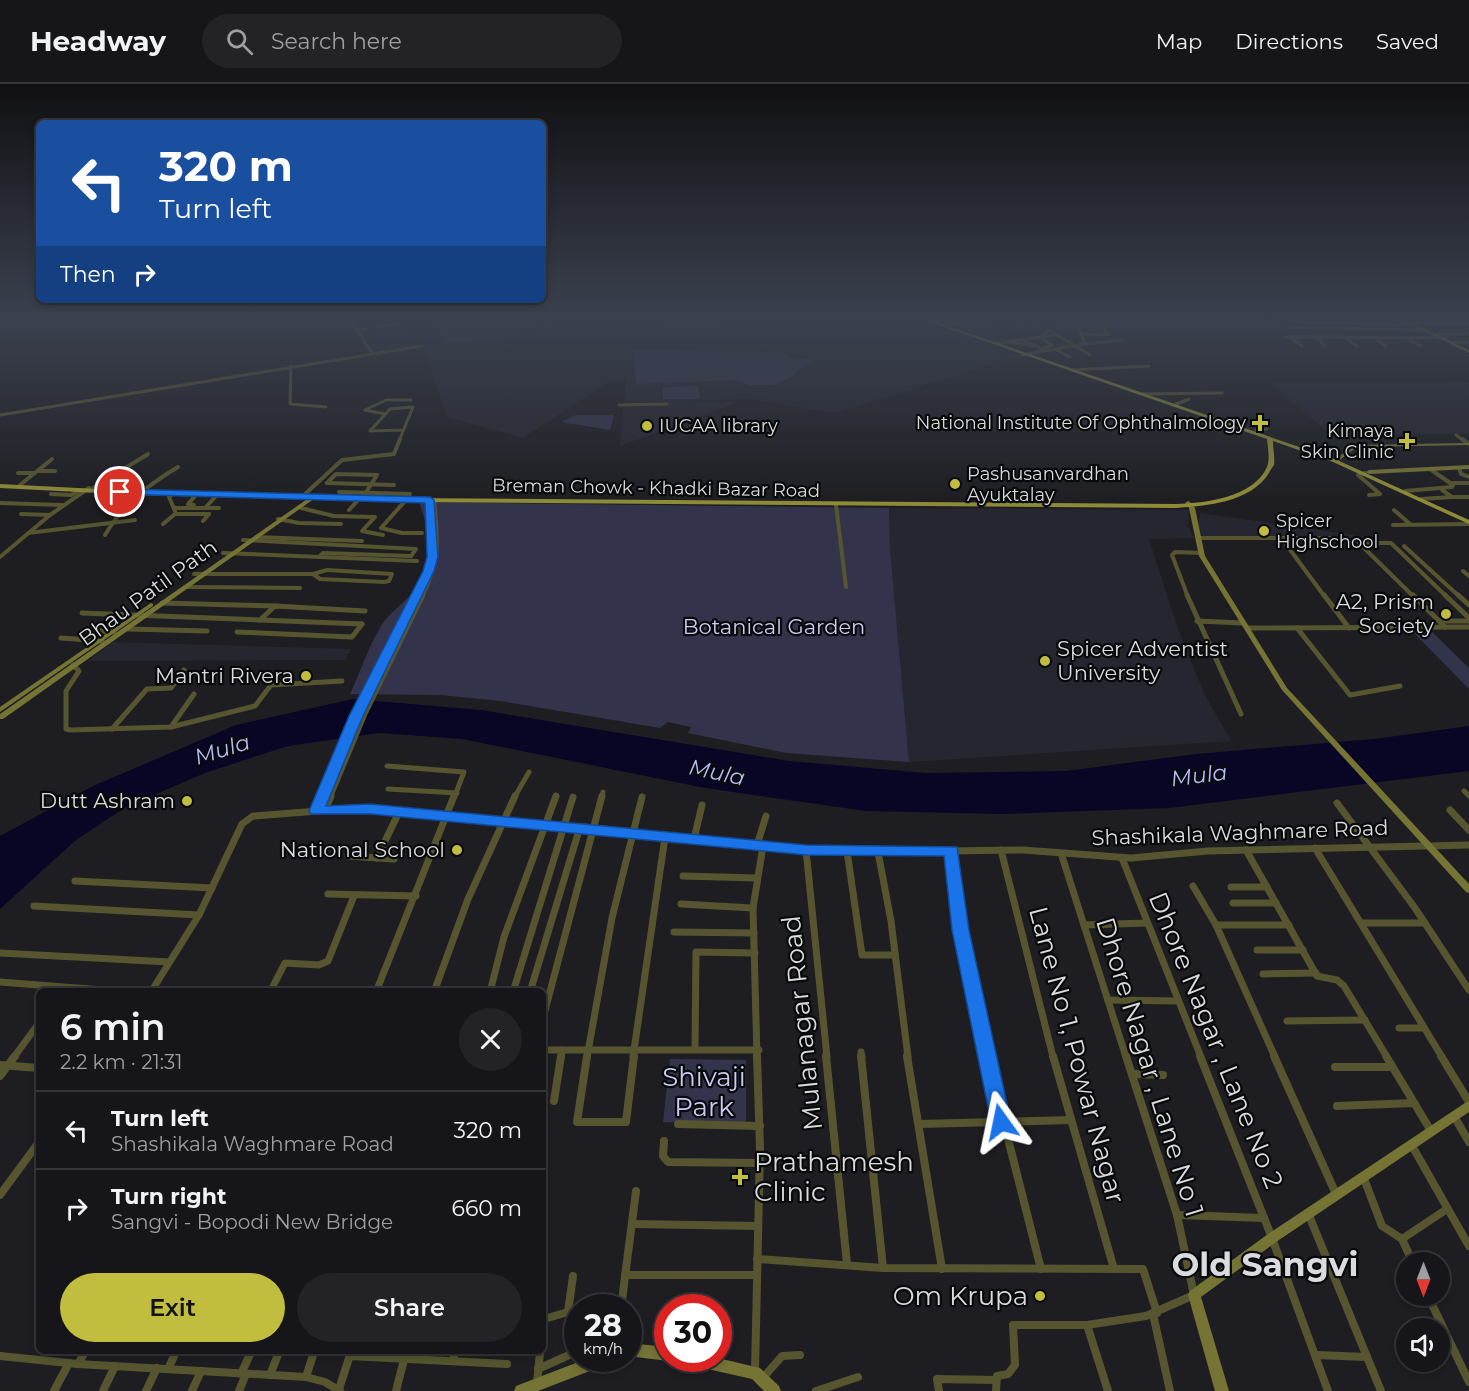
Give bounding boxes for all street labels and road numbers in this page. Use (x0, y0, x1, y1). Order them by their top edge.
street label: Breman Chowk - Khadki Bazar Road (492, 474, 820, 502)
street label: Bhau Patil Path (74, 534, 222, 651)
street label: Shashikala Waghmare Road (1091, 815, 1389, 850)
street label: Dhore Nagar , Lane No 2 (1142, 887, 1290, 1193)
street label: Lane No 1, Powar Nagar (1022, 903, 1132, 1207)
street label: Dhore Nagar , Lane No 1 (1089, 913, 1211, 1221)
street label: Mulanagar Road (775, 914, 829, 1132)

